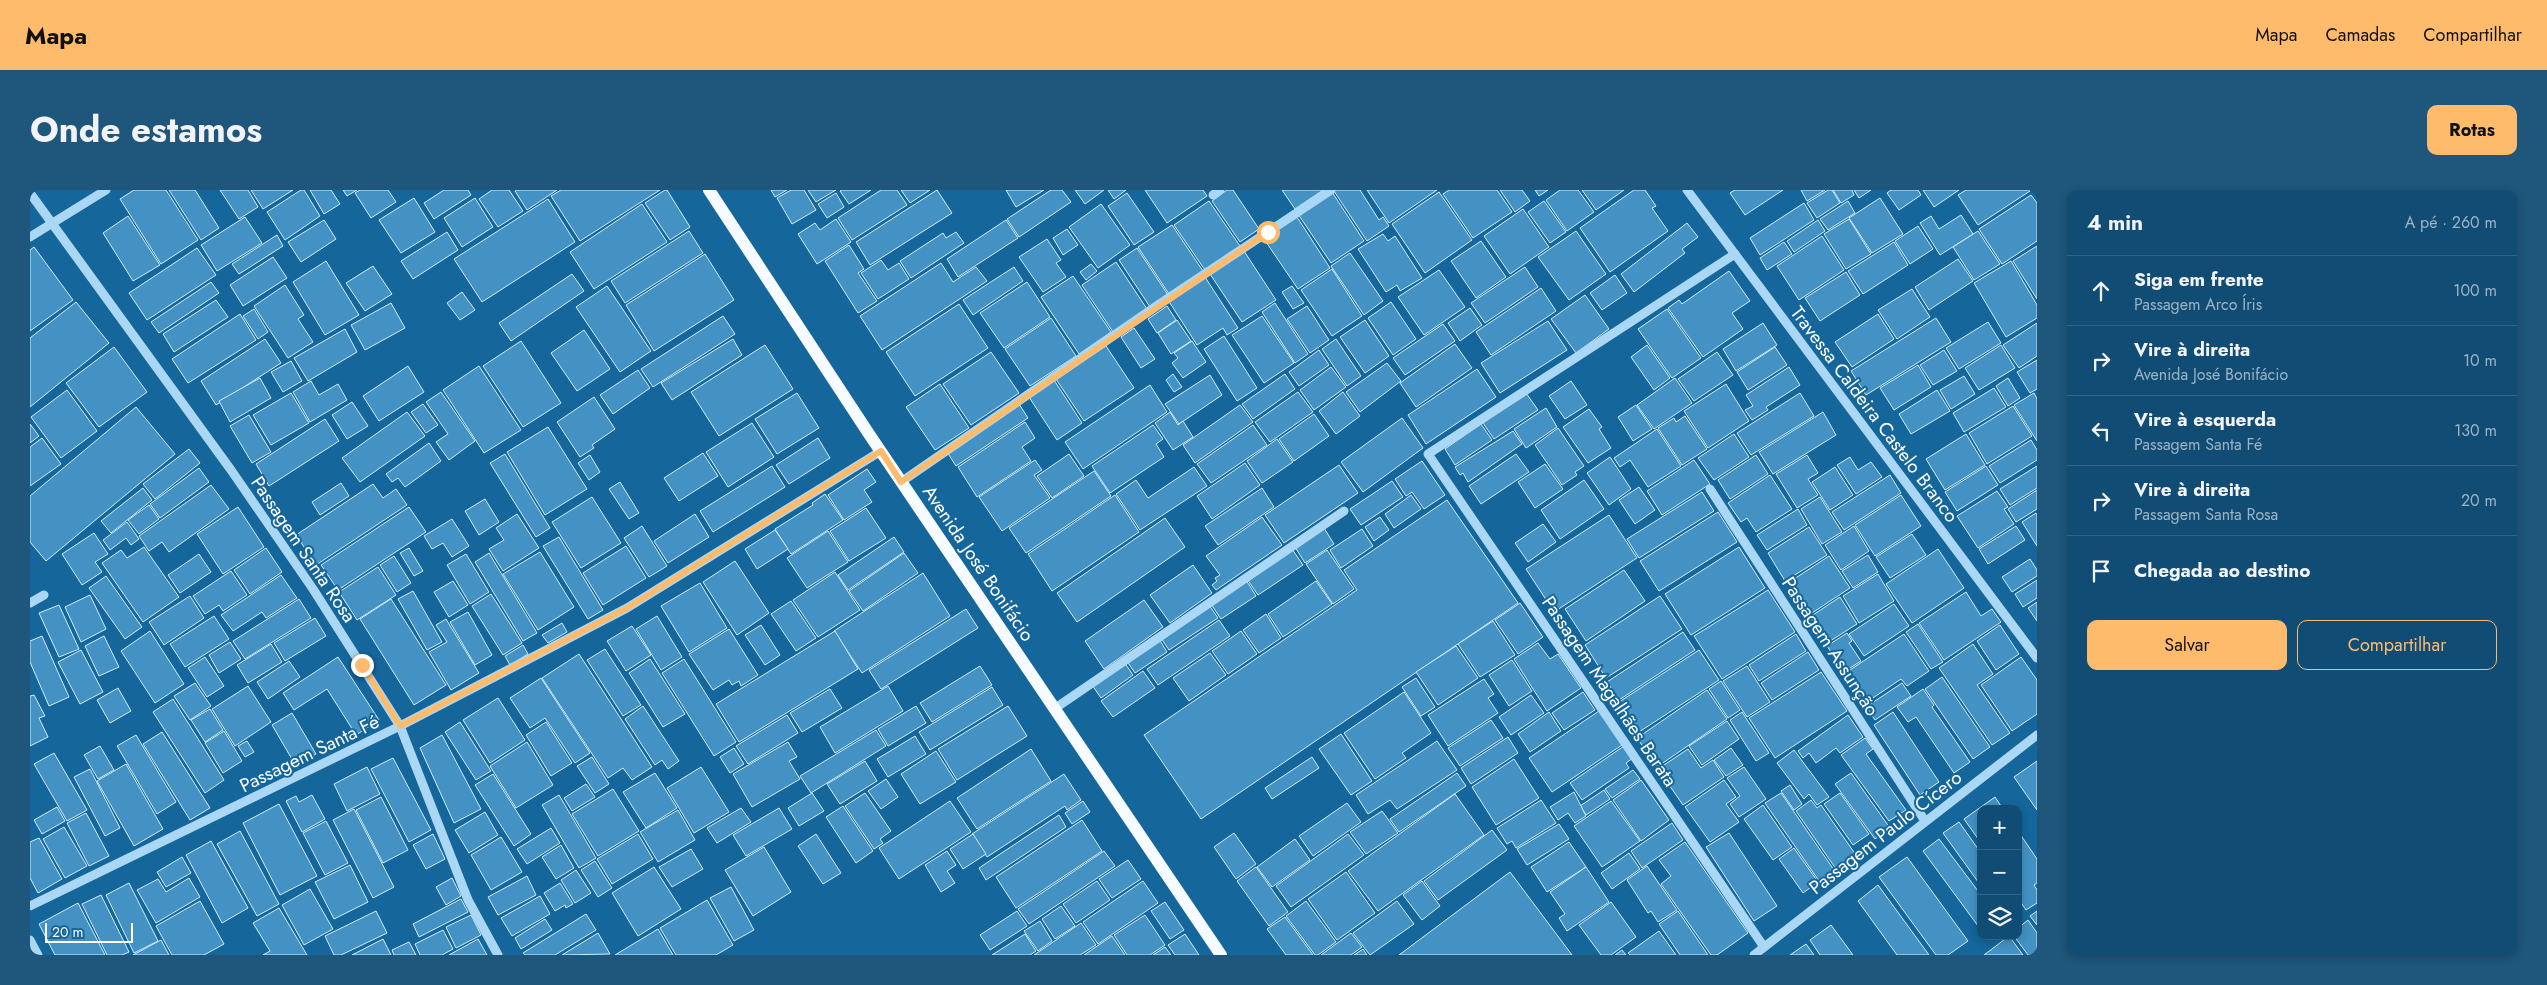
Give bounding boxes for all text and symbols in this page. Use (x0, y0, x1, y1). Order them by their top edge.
text: Mapa (25, 18, 87, 53)
text: Mapa (2255, 22, 2297, 48)
text: Camadas (2325, 22, 2395, 48)
text: Compartilhar (2423, 22, 2522, 48)
text: Onde estamos (30, 105, 262, 155)
button: Rotas (2427, 105, 2517, 155)
text: 4 min (2087, 208, 2143, 238)
text: A pé · 260 m (2405, 211, 2497, 234)
route start (1257, 221, 1280, 244)
text: Siga em frente (2134, 266, 2264, 293)
icon: ahead (2087, 277, 2115, 305)
text: 100 m (2453, 279, 2497, 302)
text: Passagem Arco Íris (2134, 293, 2262, 316)
street label: Travessa Caldeira Castelo Branco (1784, 301, 1965, 528)
text: Vire à direita (2134, 336, 2250, 363)
icon: right (2087, 347, 2115, 375)
text: 10 m (2463, 349, 2497, 372)
text: Avenida José Bonifácio (2134, 363, 2288, 386)
text: Vire à esquerda (2134, 406, 2276, 433)
icon: left (2087, 417, 2115, 445)
text: 130 m (2454, 419, 2497, 442)
text: Passagem Santa Fé (2134, 433, 2262, 456)
street label: Passagem Santa Rosa (244, 471, 363, 628)
text: Vire à direita (2134, 476, 2250, 503)
street label: Avenida José Bonifácio (916, 480, 1041, 647)
icon: right (2087, 487, 2115, 515)
text: 20 m (2461, 489, 2497, 512)
text: Passagem Santa Rosa (2134, 503, 2278, 526)
icon: arrive (2087, 557, 2115, 585)
text: Chegada ao destino (2134, 557, 2310, 584)
street label: Passagem Assunção (1775, 571, 1886, 721)
street label: Passagem Magalhães Barata (1536, 591, 1684, 792)
button: Salvar (2087, 620, 2287, 670)
button: Compartilhar (2297, 620, 2497, 670)
route end (351, 654, 374, 677)
street label: Passagem Santa Fé (235, 708, 384, 799)
street label: Passagem Paulo Cícero (1803, 764, 1967, 901)
map controls (1977, 805, 2022, 940)
button: + (1977, 805, 2022, 850)
button: − (1977, 850, 2022, 895)
button: layers (1977, 895, 2022, 940)
scale bar (45, 920, 132, 943)
text: 20 m (52, 922, 84, 942)

